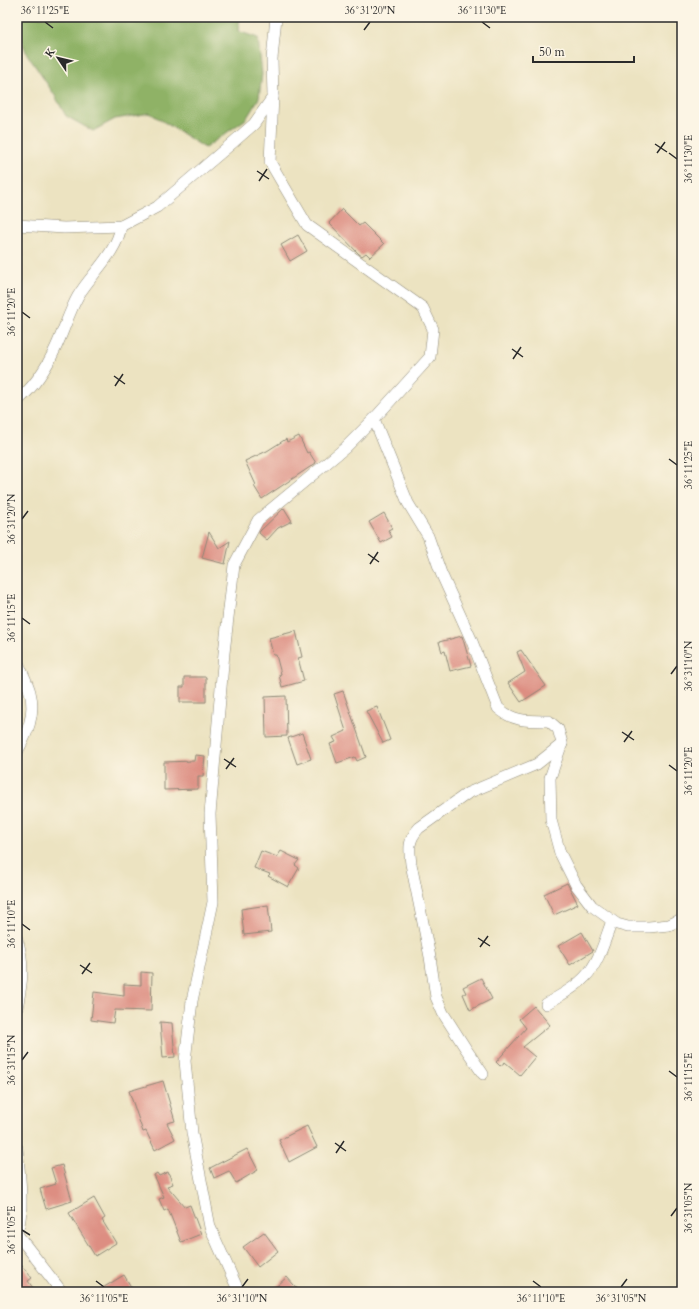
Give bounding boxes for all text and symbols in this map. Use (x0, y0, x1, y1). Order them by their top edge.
text: 36°11'25"E (21, 4, 69, 18)
text: 36°31'20"N (345, 4, 396, 18)
text: 36°11'30"E (458, 4, 506, 18)
north arrow (38, 38, 78, 78)
scale bar (533, 38, 634, 64)
text: 50 m (539, 44, 566, 60)
text: K (42, 45, 59, 61)
text: 36°11'30"E (682, 135, 696, 183)
text: 36°11'20"E (5, 288, 19, 336)
text: 36°11'25"E (682, 441, 696, 489)
text: 36°31'20"N (5, 493, 19, 544)
text: 36°11'15"E (5, 594, 19, 642)
text: 36°31'10"N (682, 640, 696, 691)
text: 36°11'20"E (682, 747, 696, 795)
text: 36°11'10"E (5, 900, 19, 948)
text: 36°31'15"N (5, 1034, 19, 1085)
text: 36°11'15"E (682, 1053, 696, 1101)
text: 36°31'05"N (682, 1182, 696, 1233)
text: 36°11'05"E (5, 1206, 19, 1254)
text: 36°11'05"E (80, 1292, 128, 1306)
text: 36°31'10"N (217, 1292, 268, 1306)
text: 36°11'10"E (517, 1292, 565, 1306)
text: 36°31'05"N (596, 1292, 647, 1306)

